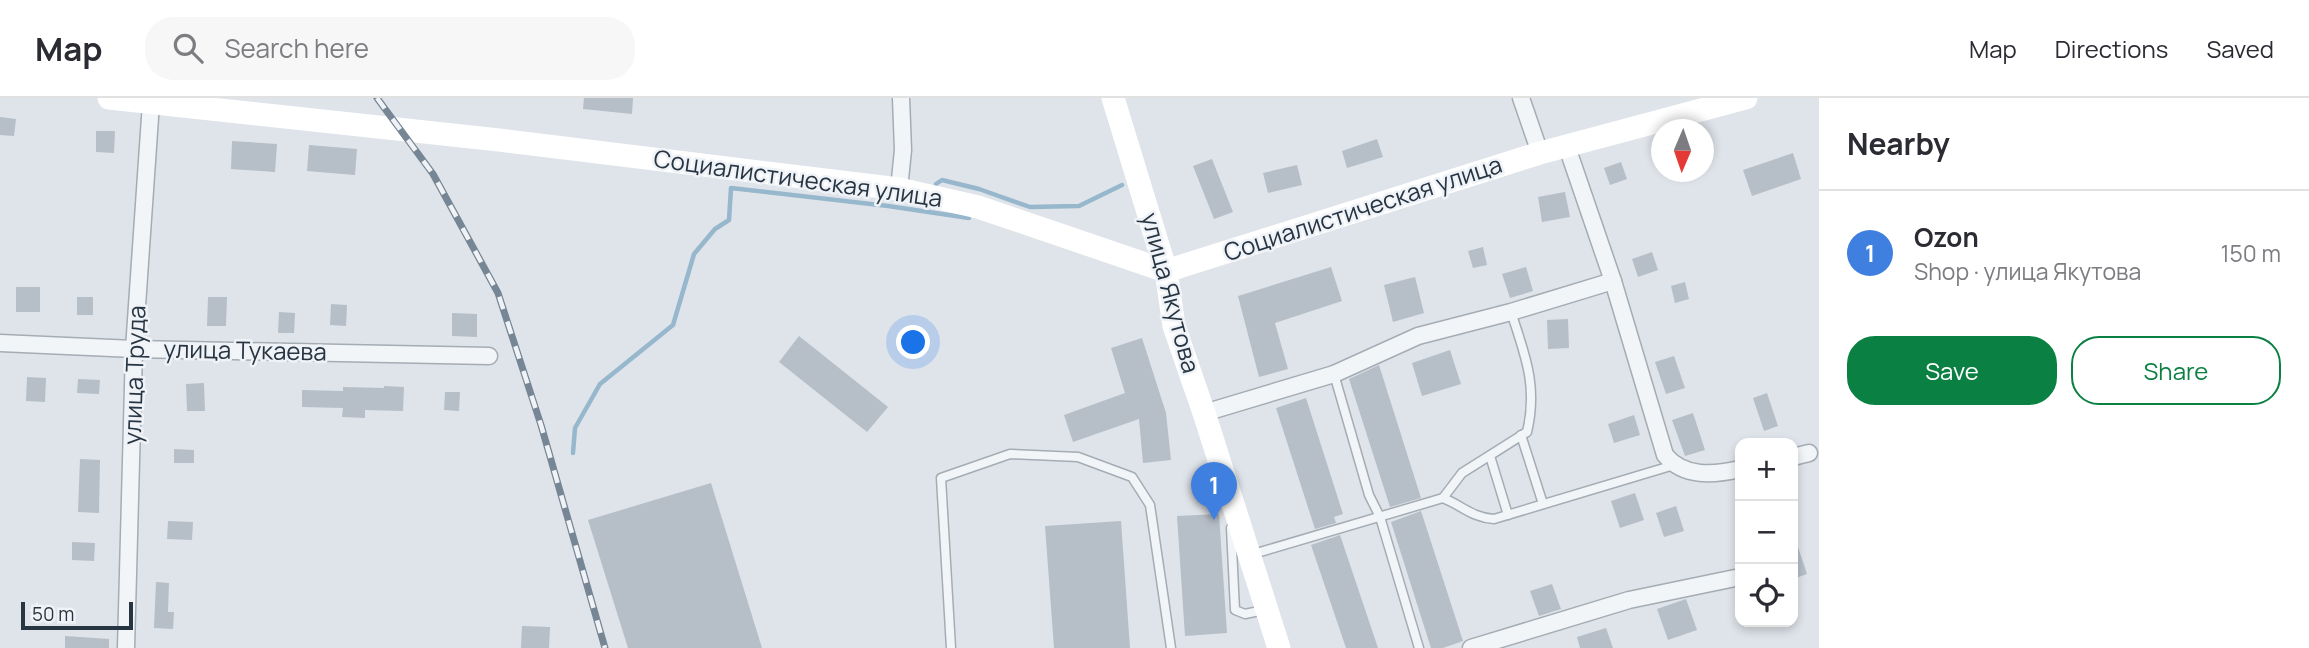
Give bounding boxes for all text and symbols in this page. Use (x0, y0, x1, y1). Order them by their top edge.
search box (145, 17, 635, 80)
text: Map (35, 26, 103, 71)
icon: search (169, 29, 207, 67)
text: Search here (225, 30, 369, 66)
text: Map (1969, 32, 2017, 65)
text: Directions (2055, 32, 2168, 65)
text: Saved (2206, 32, 2274, 65)
north arrow (1651, 119, 1714, 182)
text: Nearby (1847, 123, 1950, 164)
street label: Социалистическая улица (652, 141, 945, 214)
street label: Социалистическая улица (1219, 147, 1506, 268)
street label: улица Якутова (1134, 209, 1209, 376)
text: Ozon (1914, 219, 1979, 255)
text: 1 (1865, 237, 1875, 269)
text: 150 m (2221, 237, 2281, 269)
text: Shop · улица Якутова (1914, 255, 2141, 287)
street label: улица Труда (115, 305, 152, 445)
your location (896, 325, 930, 359)
street label: улица Тукаева (163, 332, 327, 367)
button: Save (1847, 336, 2057, 405)
button: Share (2071, 336, 2281, 405)
map controls (1735, 438, 1798, 627)
button: + (1735, 438, 1798, 501)
pin: 1 (1191, 462, 1237, 520)
button: − (1735, 501, 1798, 564)
button: locate (1735, 564, 1798, 627)
scale bar (21, 599, 133, 631)
text: 50 m (32, 601, 74, 627)

